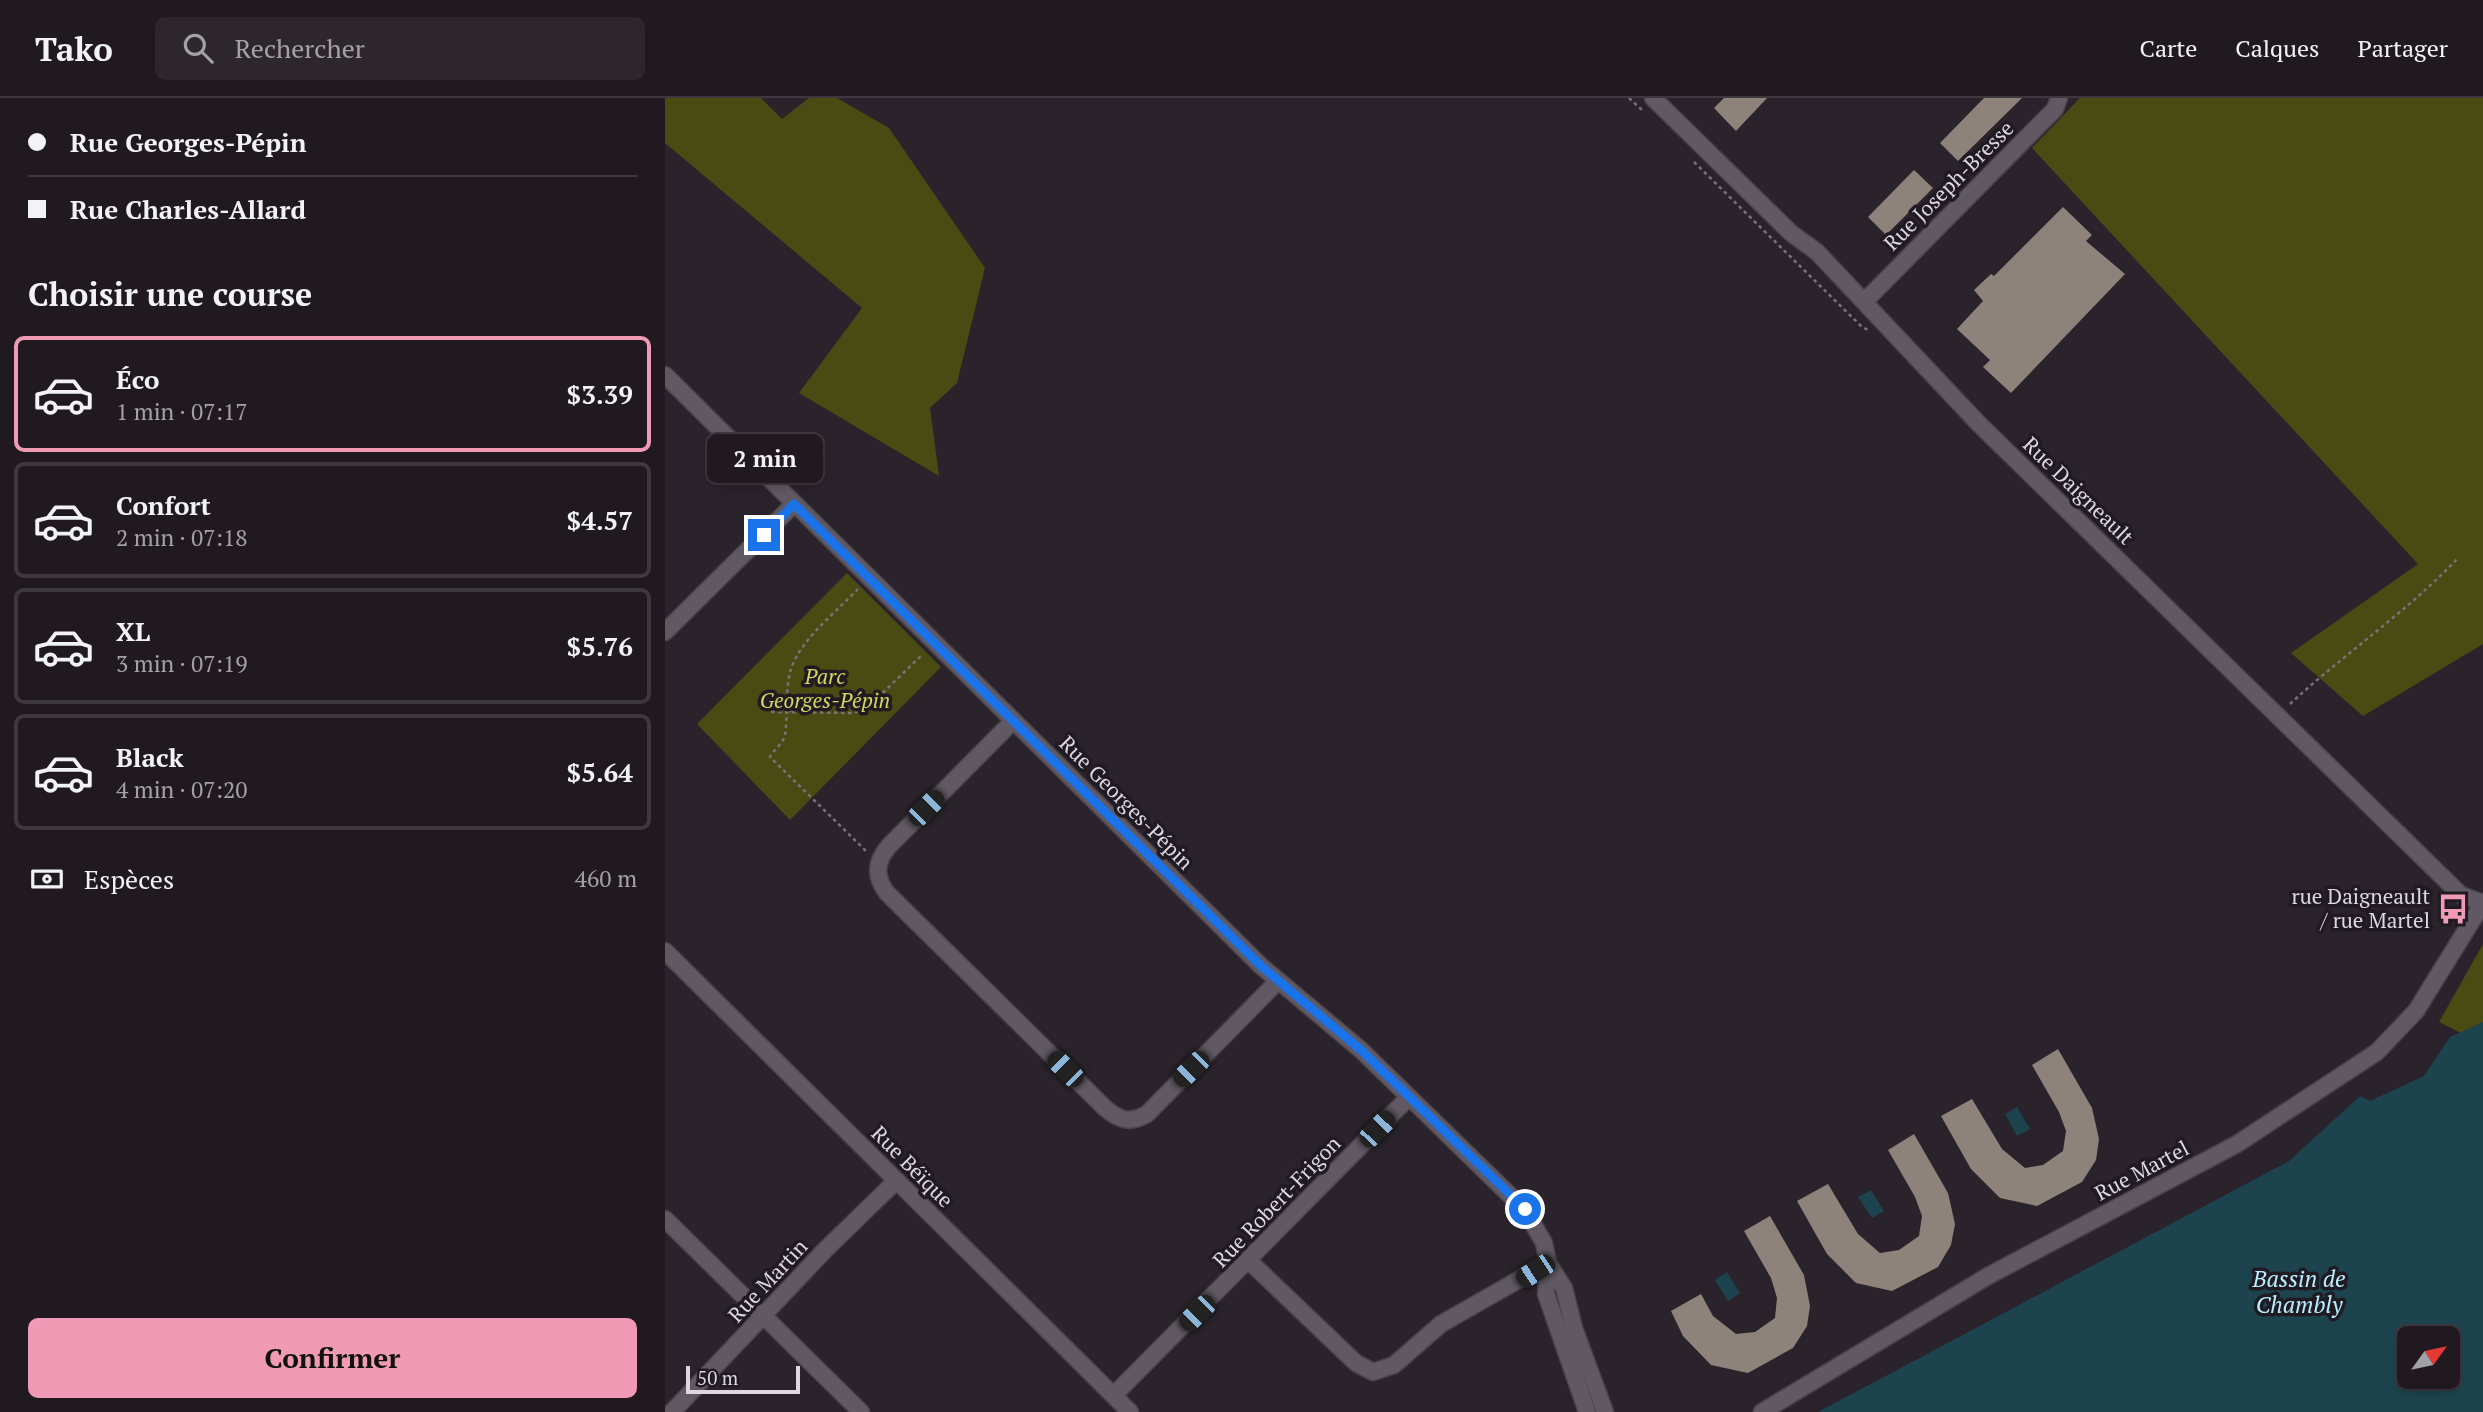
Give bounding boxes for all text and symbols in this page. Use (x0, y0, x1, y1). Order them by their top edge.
search box (155, 17, 645, 80)
text: Tako (35, 27, 113, 70)
icon: search (179, 29, 217, 67)
text: Rechercher (235, 31, 365, 65)
text: Carte (2139, 32, 2197, 64)
text: Calques (2235, 32, 2319, 64)
text: Partager (2357, 32, 2448, 64)
street label: Rue Joseph-Bresse (1877, 114, 2019, 256)
text: Rue Georges-Pépin (70, 125, 307, 159)
text: Rue Charles-Allard (70, 192, 306, 226)
text: Choisir une course (28, 273, 312, 315)
text: Éco (116, 362, 159, 396)
icon: car (32, 363, 95, 426)
text: $3.39 (567, 377, 633, 411)
text: 1 min · 07:17 (116, 396, 248, 427)
street label: Rue Daigneault (2017, 430, 2140, 550)
callout: 2 min (706, 434, 822, 482)
text: 2 min (734, 443, 796, 474)
text: Confort (116, 488, 211, 522)
icon: car (32, 489, 95, 552)
text: $4.57 (567, 503, 633, 537)
route end (748, 519, 780, 551)
text: 2 min · 07:18 (116, 522, 248, 553)
text: XL (116, 614, 150, 648)
icon: car (32, 615, 95, 678)
text: $5.76 (567, 629, 633, 663)
text: 3 min · 07:19 (116, 648, 248, 679)
park label: Parc Georges-Pépin (760, 662, 890, 714)
street label: Rue Georges-Pépin (1054, 729, 1200, 876)
text: Black (116, 740, 184, 774)
icon: car (32, 741, 95, 804)
text: $5.64 (567, 755, 633, 789)
text: 4 min · 07:20 (116, 774, 248, 805)
car (904, 786, 949, 830)
icon: cash (28, 860, 66, 898)
text: Espèces (84, 862, 174, 896)
text: 460 m (575, 863, 637, 894)
place label: rue Daigneault / rue Martel (2292, 882, 2430, 934)
bus stop icon: rue Daigneault / rue Martel (2436, 892, 2470, 926)
car (1043, 1047, 1088, 1091)
car (1169, 1047, 1214, 1091)
car (1355, 1107, 1400, 1151)
street label: Rue Béïque (866, 1119, 960, 1213)
street label: Rue Robert-Frigon (1206, 1129, 1347, 1273)
street label: Rue Martel (2090, 1134, 2193, 1207)
route start (1509, 1193, 1541, 1225)
street label: Rue Martin (721, 1232, 814, 1328)
car (1512, 1251, 1559, 1291)
water label: Bassin de Chambly (2252, 1263, 2345, 1320)
car (1175, 1291, 1220, 1335)
button: Confirmer (28, 1318, 637, 1398)
north arrow (2397, 1326, 2461, 1390)
map controls (2397, 1326, 2460, 1389)
scale bar (686, 1363, 800, 1395)
text: 50 m (697, 1365, 738, 1390)

